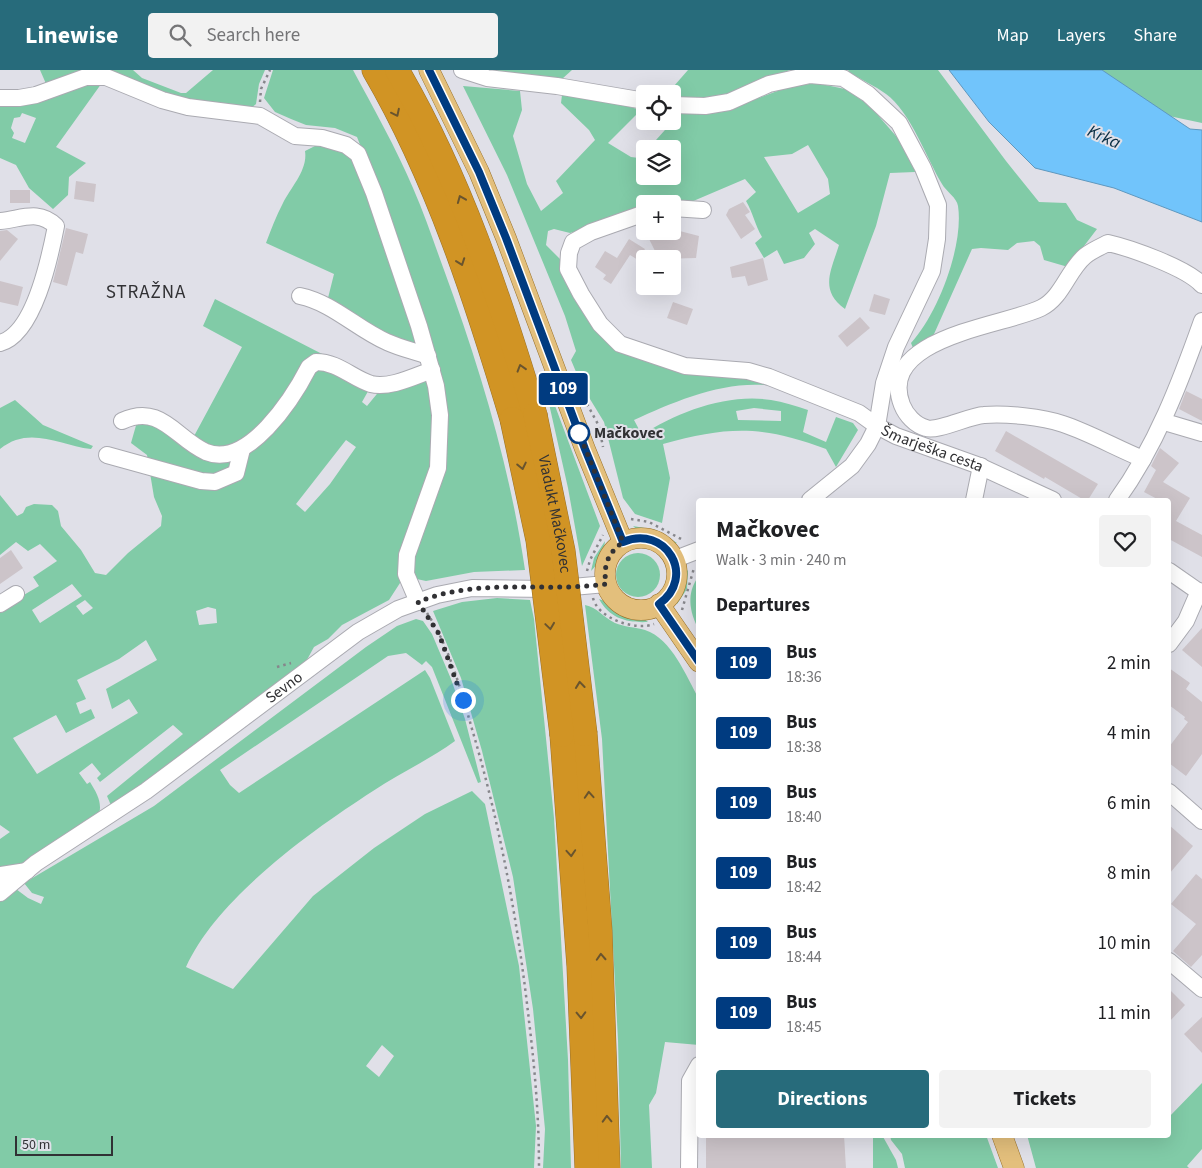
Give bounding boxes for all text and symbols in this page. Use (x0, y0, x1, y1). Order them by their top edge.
search box (148, 13, 498, 58)
text: Linewise (25, 18, 118, 53)
icon: search (166, 21, 194, 49)
text: Search here (206, 22, 300, 49)
text: Map (997, 23, 1029, 48)
text: Layers (1057, 23, 1106, 48)
text: Share (1134, 23, 1177, 48)
map controls (636, 85, 681, 295)
button: locate (636, 85, 681, 130)
one-way arrow (390, 108, 400, 117)
water label: Krka (1083, 119, 1125, 155)
button: layers (636, 140, 681, 185)
one-way arrow (456, 195, 467, 204)
button: + (636, 195, 681, 240)
button: − (636, 250, 681, 295)
one-way arrow (455, 257, 465, 266)
district label: STRAŽNA (106, 279, 186, 306)
one-way arrow (516, 365, 526, 373)
line badge: 109 (534, 373, 592, 405)
text: 109 (549, 376, 577, 401)
street label: Šmarješka cesta (877, 419, 987, 477)
marker: Mačkovec (568, 422, 590, 444)
place label: Mačkovec (594, 422, 664, 444)
street label: Viadukt Mačkovec (532, 453, 577, 574)
one-way arrow (516, 462, 527, 471)
text: Mačkovec (716, 512, 820, 547)
button: heart (1099, 515, 1151, 567)
text: Walk · 3 min · 240 m (716, 549, 847, 571)
text: Departures (716, 592, 810, 619)
one-way arrow (544, 622, 554, 631)
text: Bus (786, 639, 817, 666)
text: 109 (729, 650, 758, 675)
text: 2 min (1107, 650, 1151, 677)
street label: Sevno (261, 666, 307, 709)
text: 18:36 (786, 666, 822, 688)
one-way arrow (575, 681, 586, 689)
your location (451, 688, 476, 713)
text: Bus (786, 709, 817, 736)
text: 109 (729, 720, 758, 745)
text: 4 min (1107, 720, 1151, 747)
text: 18:38 (786, 736, 822, 758)
text: Bus (786, 779, 817, 806)
text: 109 (729, 790, 758, 815)
text: 6 min (1107, 790, 1151, 817)
one-way arrow (584, 791, 595, 799)
text: 18:40 (786, 806, 822, 828)
one-way arrow (566, 849, 577, 857)
text: Bus (786, 849, 817, 876)
text: 109 (729, 860, 758, 885)
text: 8 min (1107, 860, 1151, 887)
text: 18:42 (786, 876, 822, 898)
text: Bus (786, 919, 817, 946)
text: 109 (729, 930, 758, 955)
text: 10 min (1097, 930, 1151, 957)
text: 18:44 (786, 946, 822, 968)
one-way arrow (595, 953, 606, 961)
text: Bus (786, 989, 817, 1016)
text: 109 (729, 1000, 758, 1025)
text: 11 min (1097, 1000, 1151, 1027)
one-way arrow (576, 1012, 586, 1020)
text: 18:45 (786, 1016, 822, 1038)
button: Directions (716, 1070, 929, 1128)
button: Tickets (939, 1070, 1151, 1128)
one-way arrow (601, 1115, 612, 1123)
scale bar (15, 1133, 112, 1156)
text: 50 m (22, 1135, 50, 1155)

